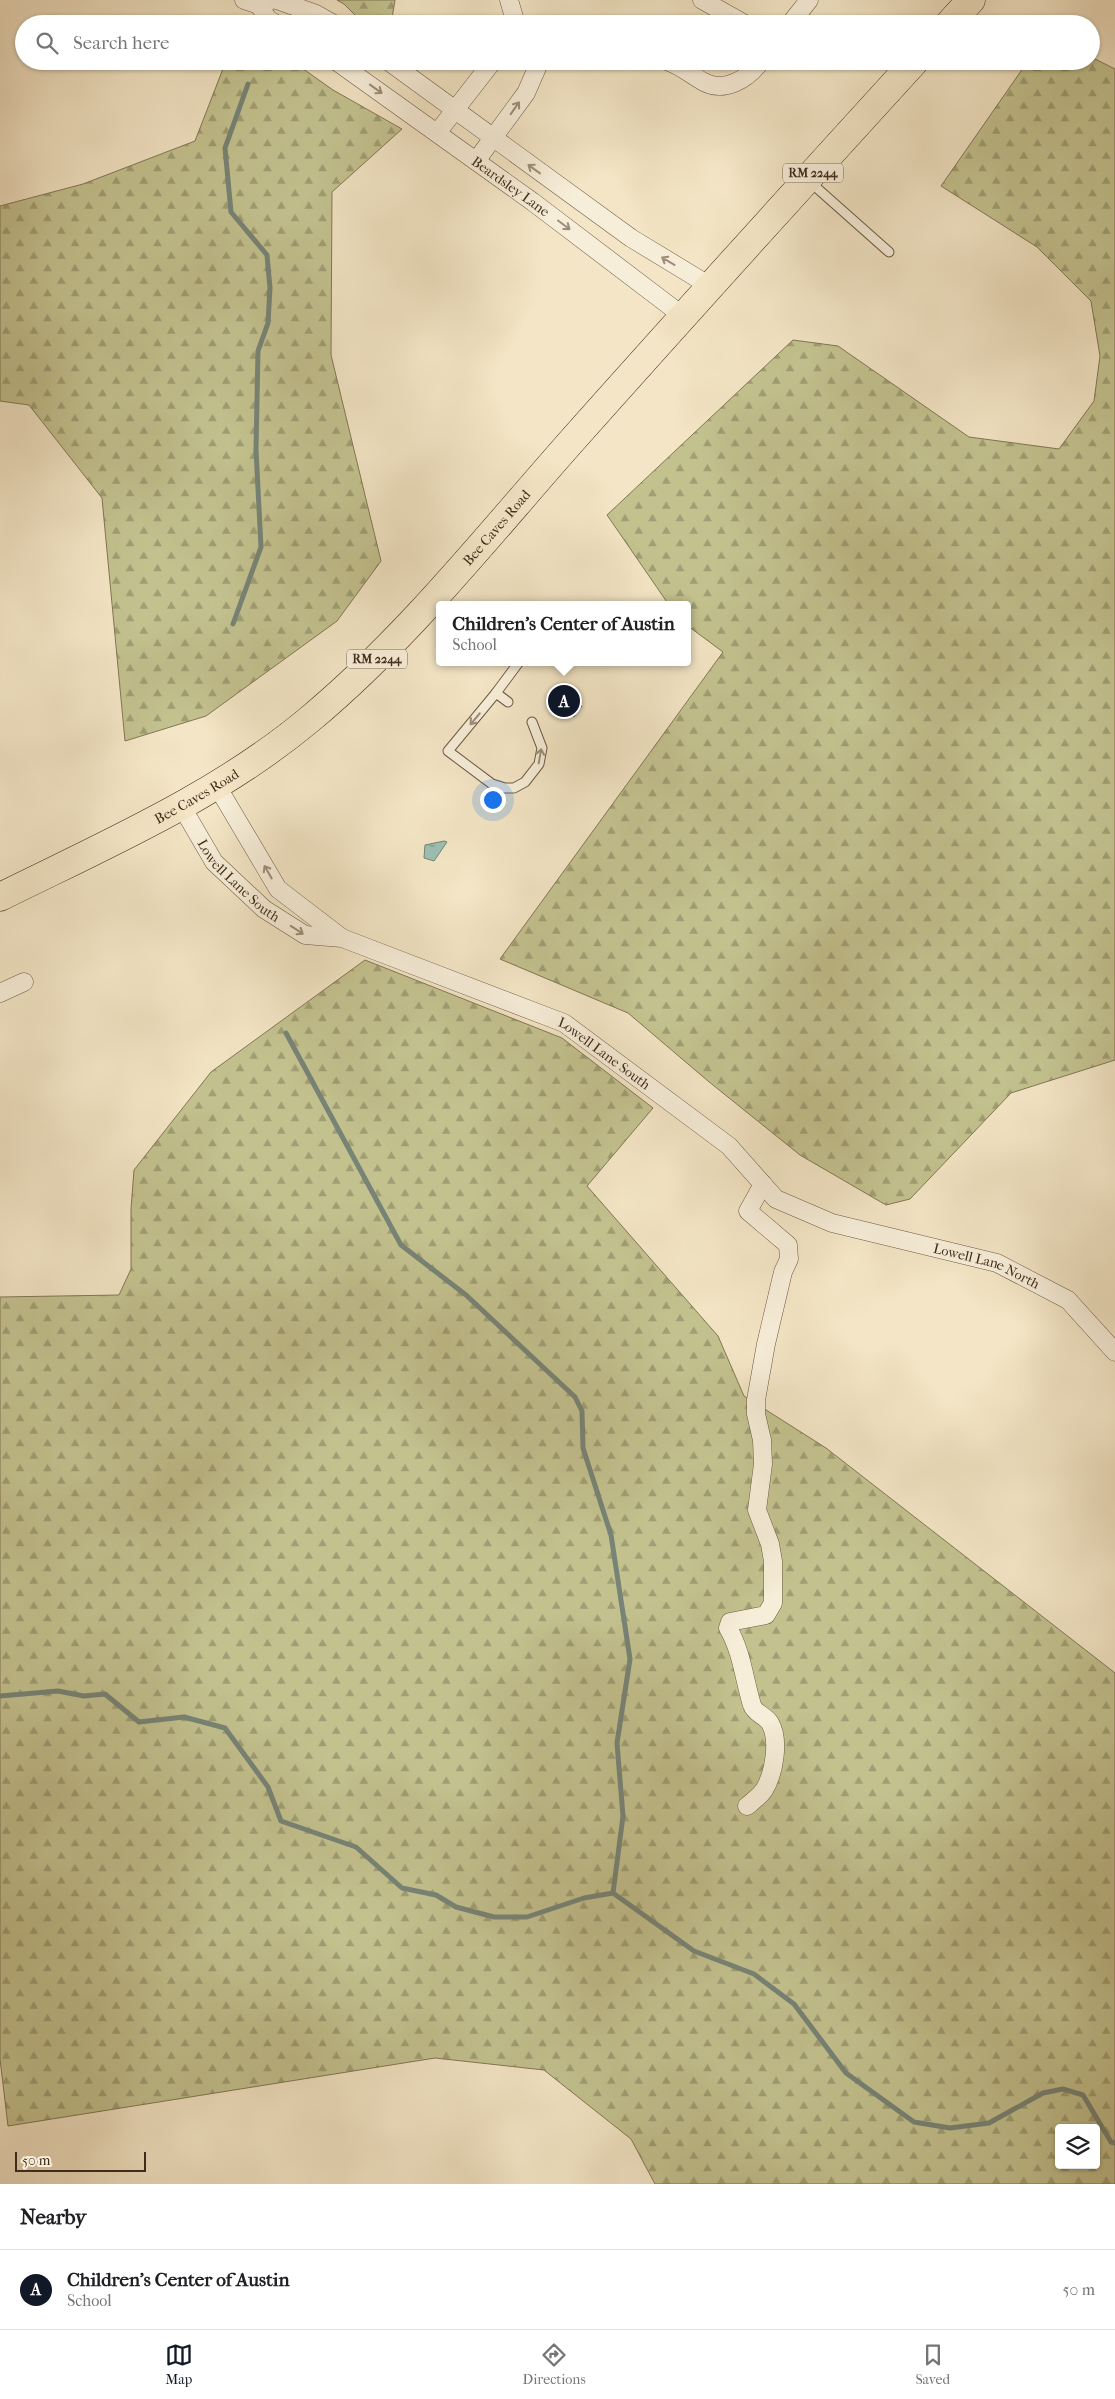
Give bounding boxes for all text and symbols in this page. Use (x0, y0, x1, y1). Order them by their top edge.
search box (15, 15, 1100, 70)
icon: search (33, 29, 61, 57)
text: Search here (73, 32, 169, 54)
one-way arrow (369, 83, 382, 94)
one-way arrow (510, 101, 520, 115)
street label: Beardsley Lane (468, 152, 553, 220)
one-way arrow (528, 164, 542, 174)
road number: RM 2244 (783, 164, 843, 182)
one-way arrow (557, 220, 570, 231)
one-way arrow (662, 255, 676, 265)
street label: Bee Caves Road (459, 486, 534, 569)
popup (436, 601, 691, 666)
text: Children's Center of Austin (452, 613, 675, 635)
text: School (452, 635, 497, 654)
road number: RM 2244 (347, 650, 407, 669)
pin: A (548, 682, 580, 720)
one-way arrow (469, 712, 480, 725)
one-way arrow (536, 749, 546, 765)
street label: Bee Caves Road (151, 765, 242, 827)
your location (480, 787, 506, 813)
street label: Lowell Lane South (194, 836, 283, 926)
one-way arrow (262, 865, 272, 879)
one-way arrow (290, 925, 304, 935)
street label: Lowell Lane South (556, 1013, 654, 1093)
street label: Lowell Lane North (932, 1239, 1043, 1292)
map controls (1055, 2124, 1100, 2169)
button: layers (1055, 2124, 1100, 2169)
scale bar (15, 2149, 146, 2172)
text: 50 m (22, 2152, 50, 2169)
text: Nearby (20, 2205, 86, 2229)
text: Children's Center of Austin (67, 2269, 289, 2291)
text: A (31, 2280, 41, 2299)
text: 50 m (1063, 2280, 1095, 2299)
text: School (67, 2291, 112, 2310)
tab: Map (165, 2341, 193, 2388)
tab: Directions (523, 2341, 586, 2388)
tab: Saved (915, 2341, 950, 2388)

